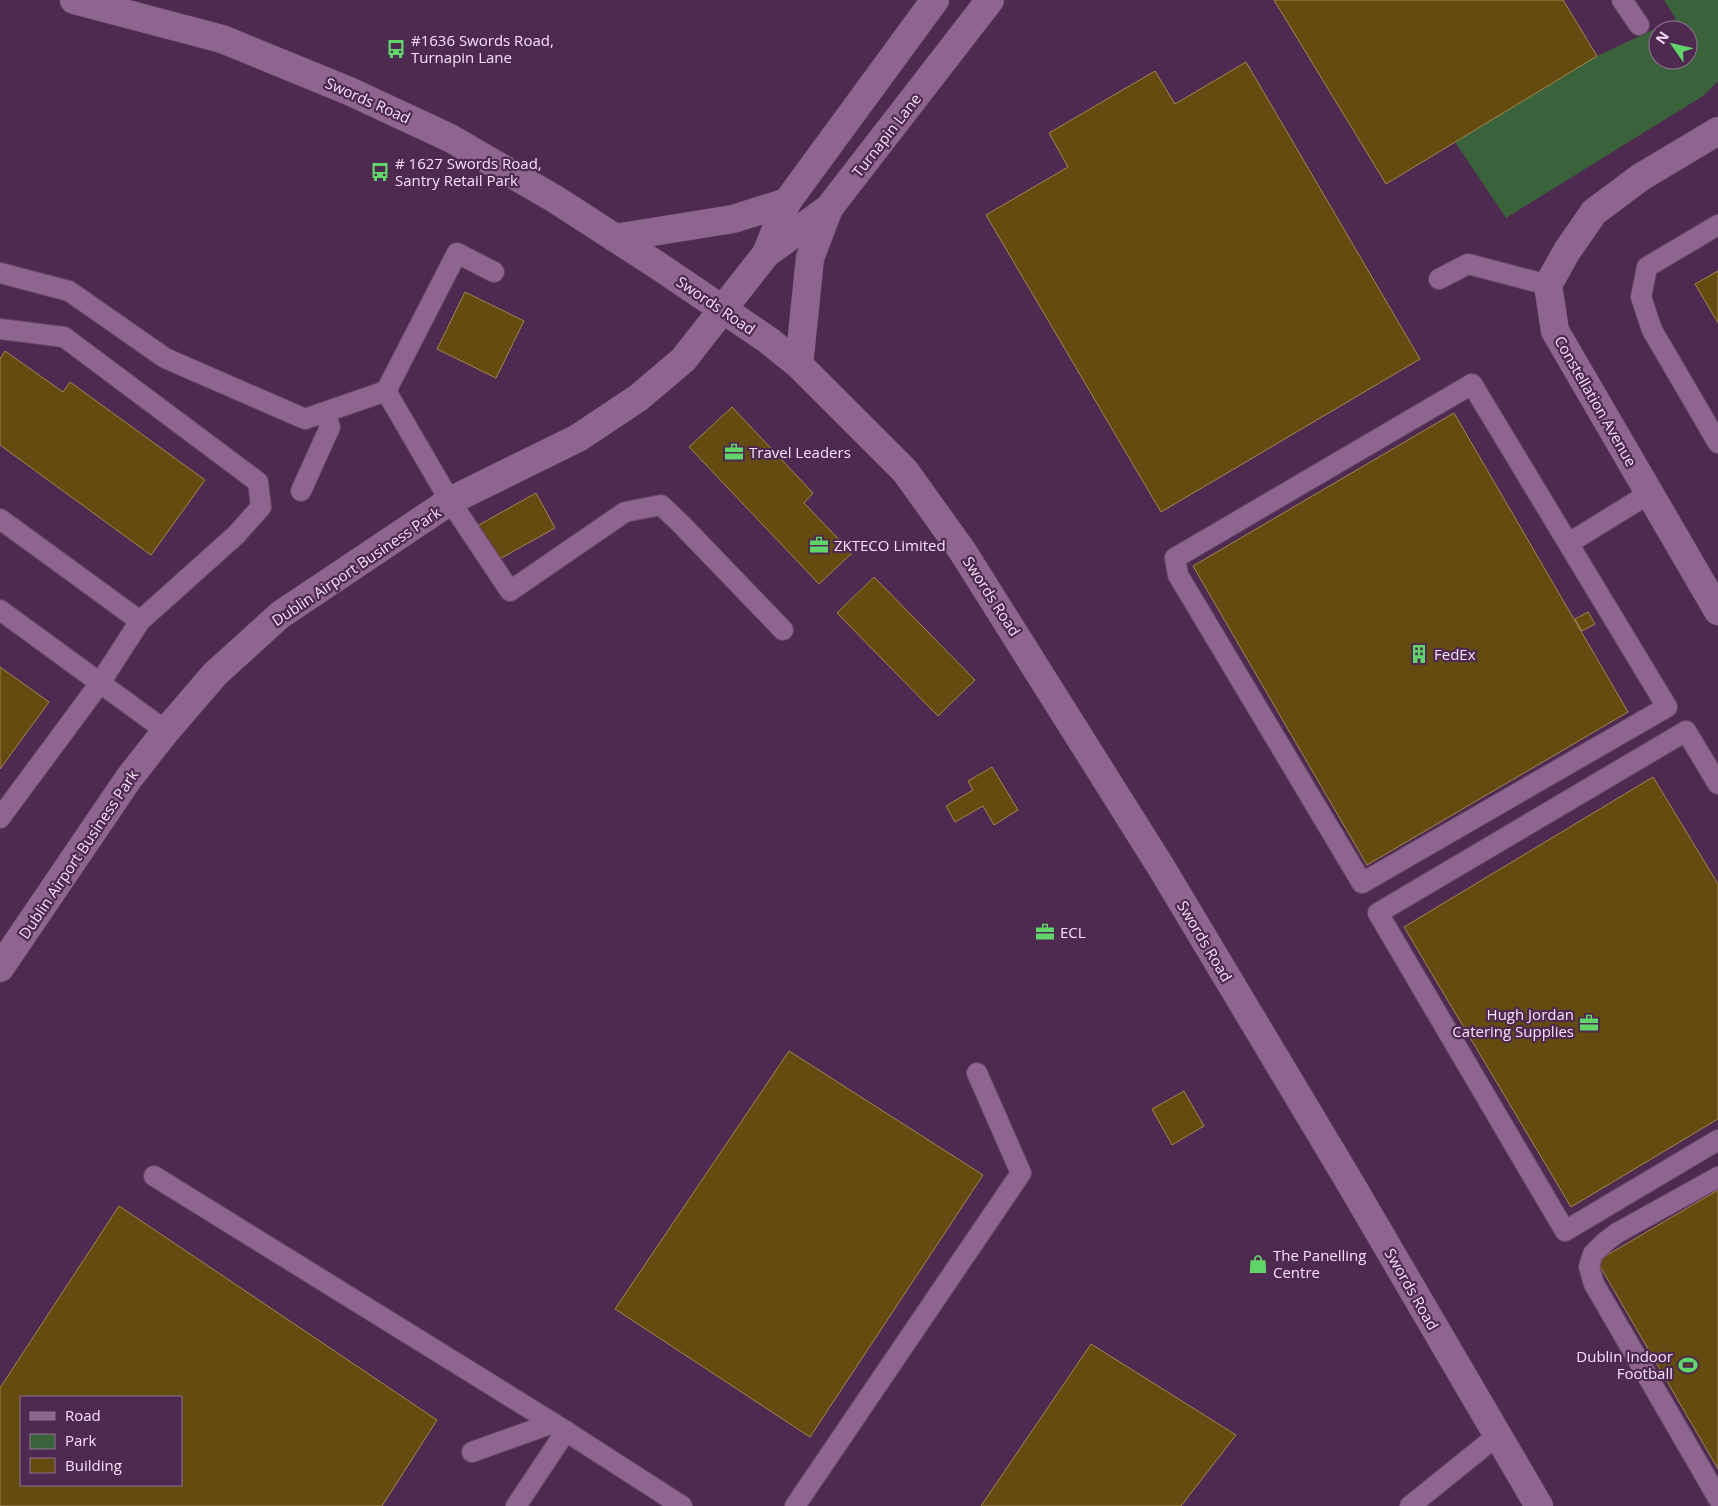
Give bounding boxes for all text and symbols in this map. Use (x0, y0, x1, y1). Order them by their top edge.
north arrow (1648, 20, 1698, 70)
text: N (1651, 27, 1673, 47)
place label: #1636 Swords Road, Turnapin Lane (411, 30, 554, 67)
bus stop icon: #1636 Swords Road, Turnapin Lane (385, 38, 407, 60)
street label: Swords Road (322, 72, 414, 128)
street label: Turnapin Lane (847, 89, 925, 181)
place label: # 1627 Swords Road, Santry Retail Park (395, 153, 542, 190)
bus stop icon: # 1627 Swords Road, Santry Retail Park (369, 161, 391, 183)
street label: Swords Road (673, 271, 759, 339)
street label: Constellation Avenue (1550, 332, 1642, 470)
office icon: Travel Leaders (723, 441, 745, 463)
place label: Travel Leaders (749, 442, 851, 462)
street label: Dublin Airport Business Park (268, 502, 445, 630)
office icon: ZKTECO Limited (808, 534, 830, 556)
place label: ZKTECO Limited (834, 535, 946, 555)
street label: Swords Road (959, 552, 1025, 640)
building icon: FedEx (1408, 643, 1430, 665)
place label: FedEx (1434, 644, 1476, 664)
street label: Dublin Airport Business Park (14, 765, 142, 942)
street label: Swords Road (1173, 897, 1237, 985)
office icon: ECL (1034, 921, 1056, 943)
place label: ECL (1060, 922, 1086, 942)
place label: Hugh Jordan Catering Supplies (1452, 1004, 1574, 1041)
office icon: Hugh Jordan Catering Supplies (1578, 1012, 1600, 1034)
place label: The Panelling Centre (1273, 1245, 1366, 1282)
street label: Swords Road (1381, 1245, 1443, 1333)
shop icon: The Panelling Centre (1247, 1253, 1269, 1275)
place label: Dublin Indoor Football (1576, 1346, 1673, 1383)
sports icon: Dublin Indoor Football (1677, 1354, 1699, 1376)
legend (20, 1396, 182, 1486)
text: Road (65, 1405, 101, 1425)
text: Park (65, 1430, 96, 1450)
text: Building (65, 1455, 122, 1475)

